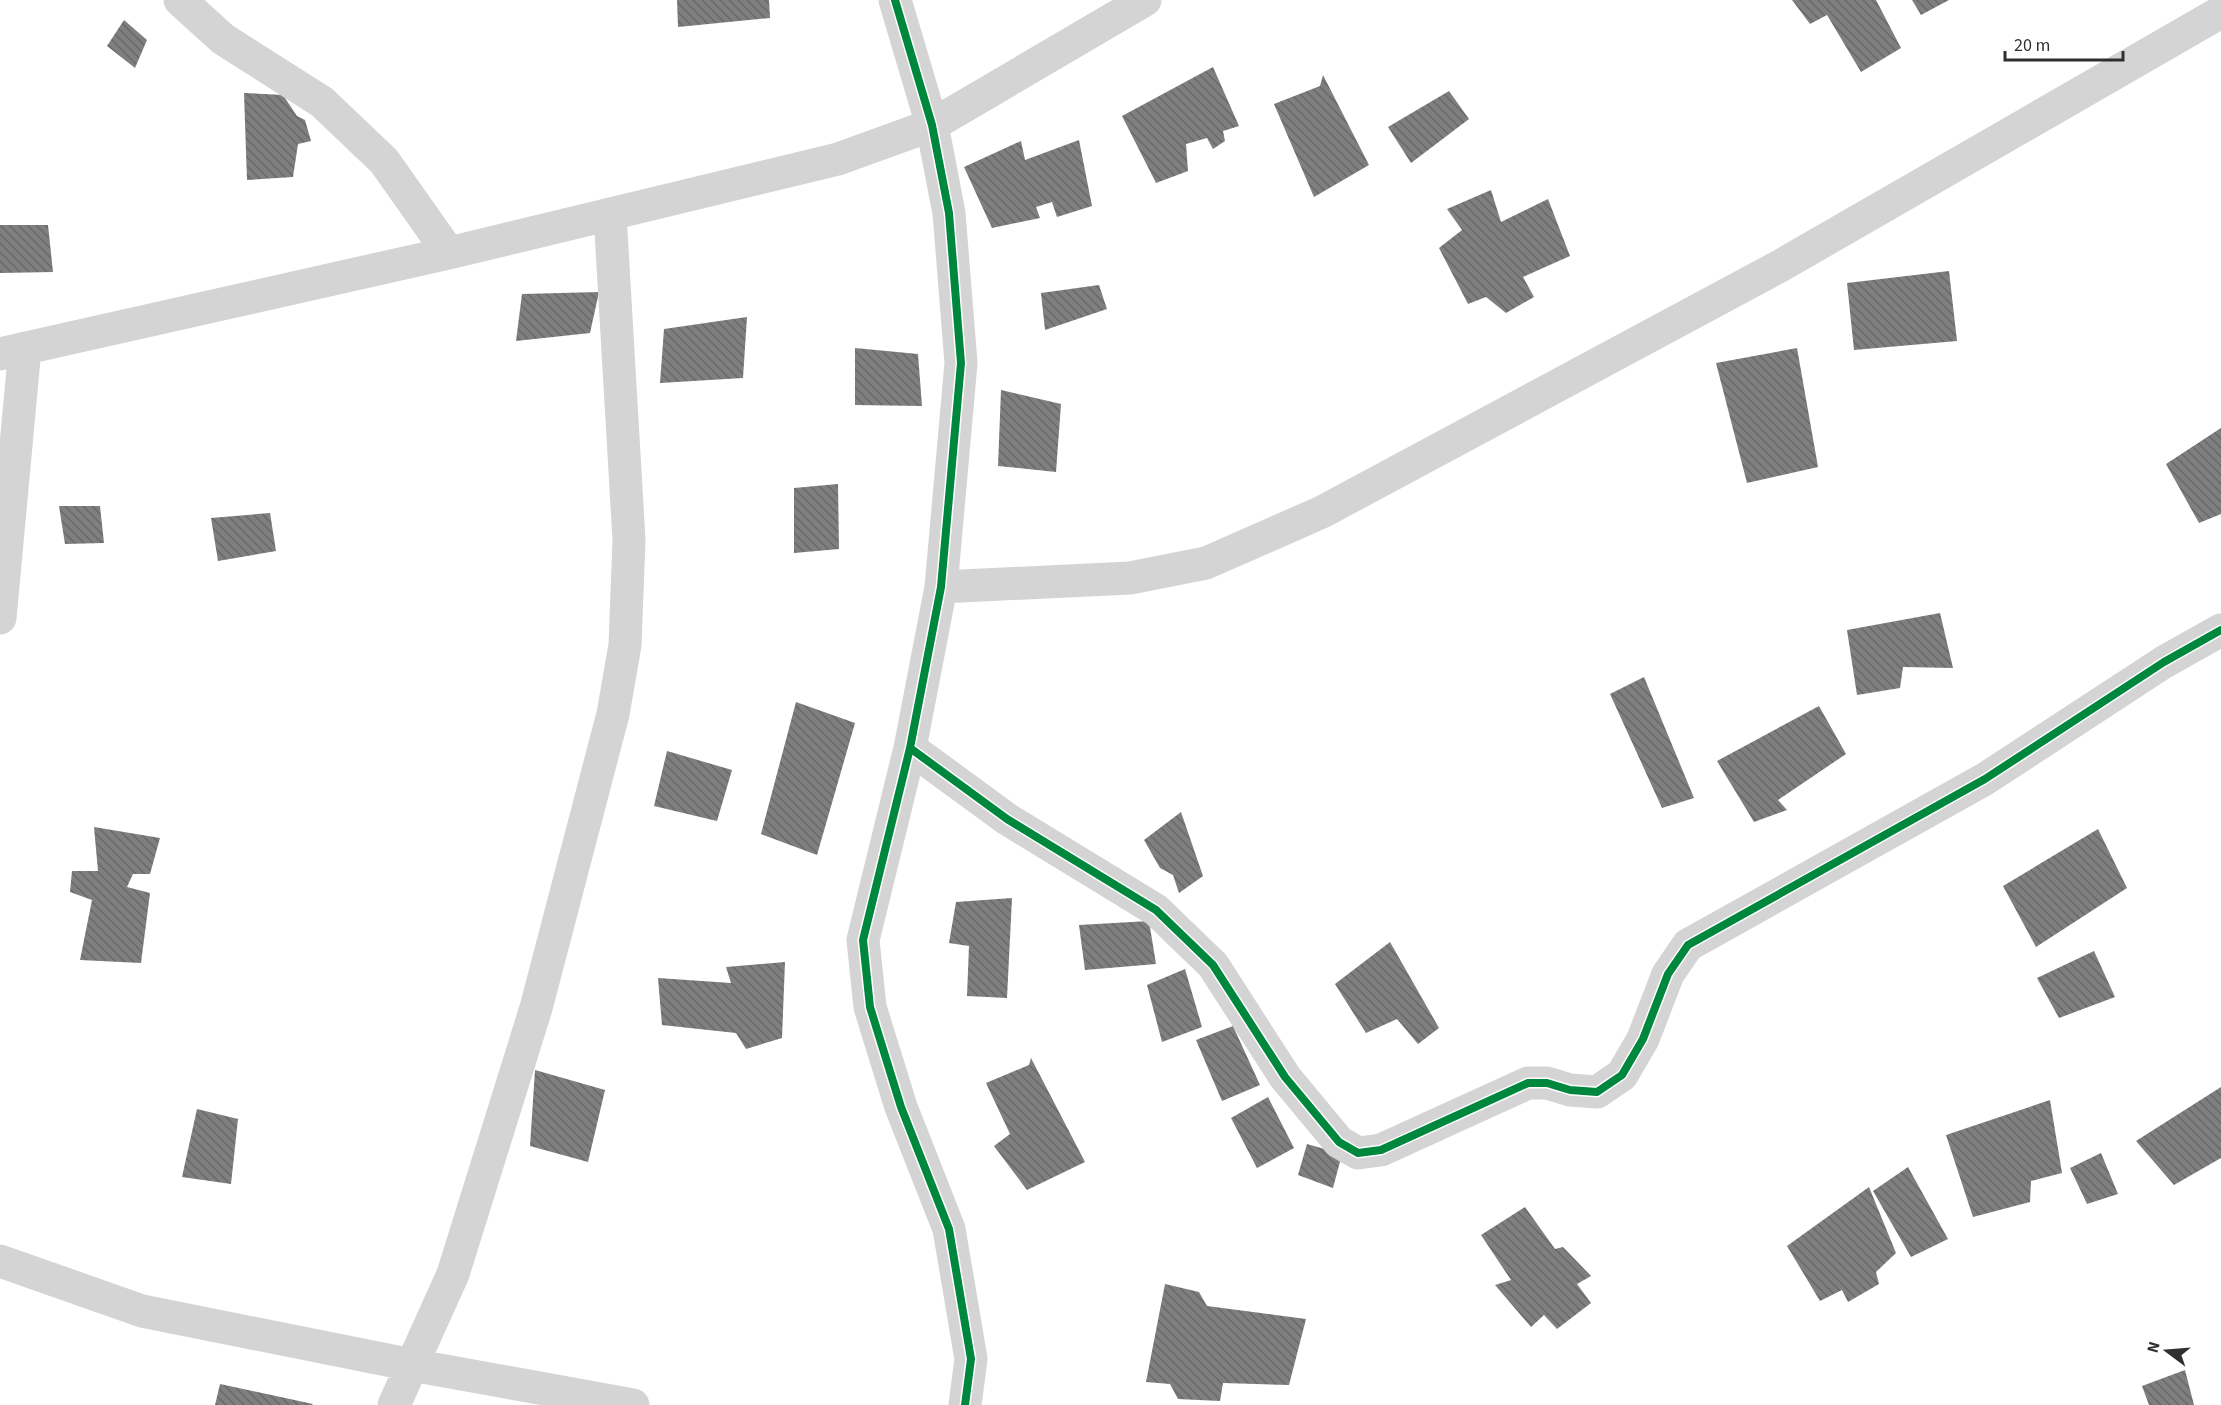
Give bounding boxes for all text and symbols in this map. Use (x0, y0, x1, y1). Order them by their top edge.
scale bar (2005, 24, 2124, 62)
text: 20 m (2014, 33, 2050, 58)
north arrow (2137, 1321, 2197, 1381)
text: N (2142, 1339, 2166, 1355)

